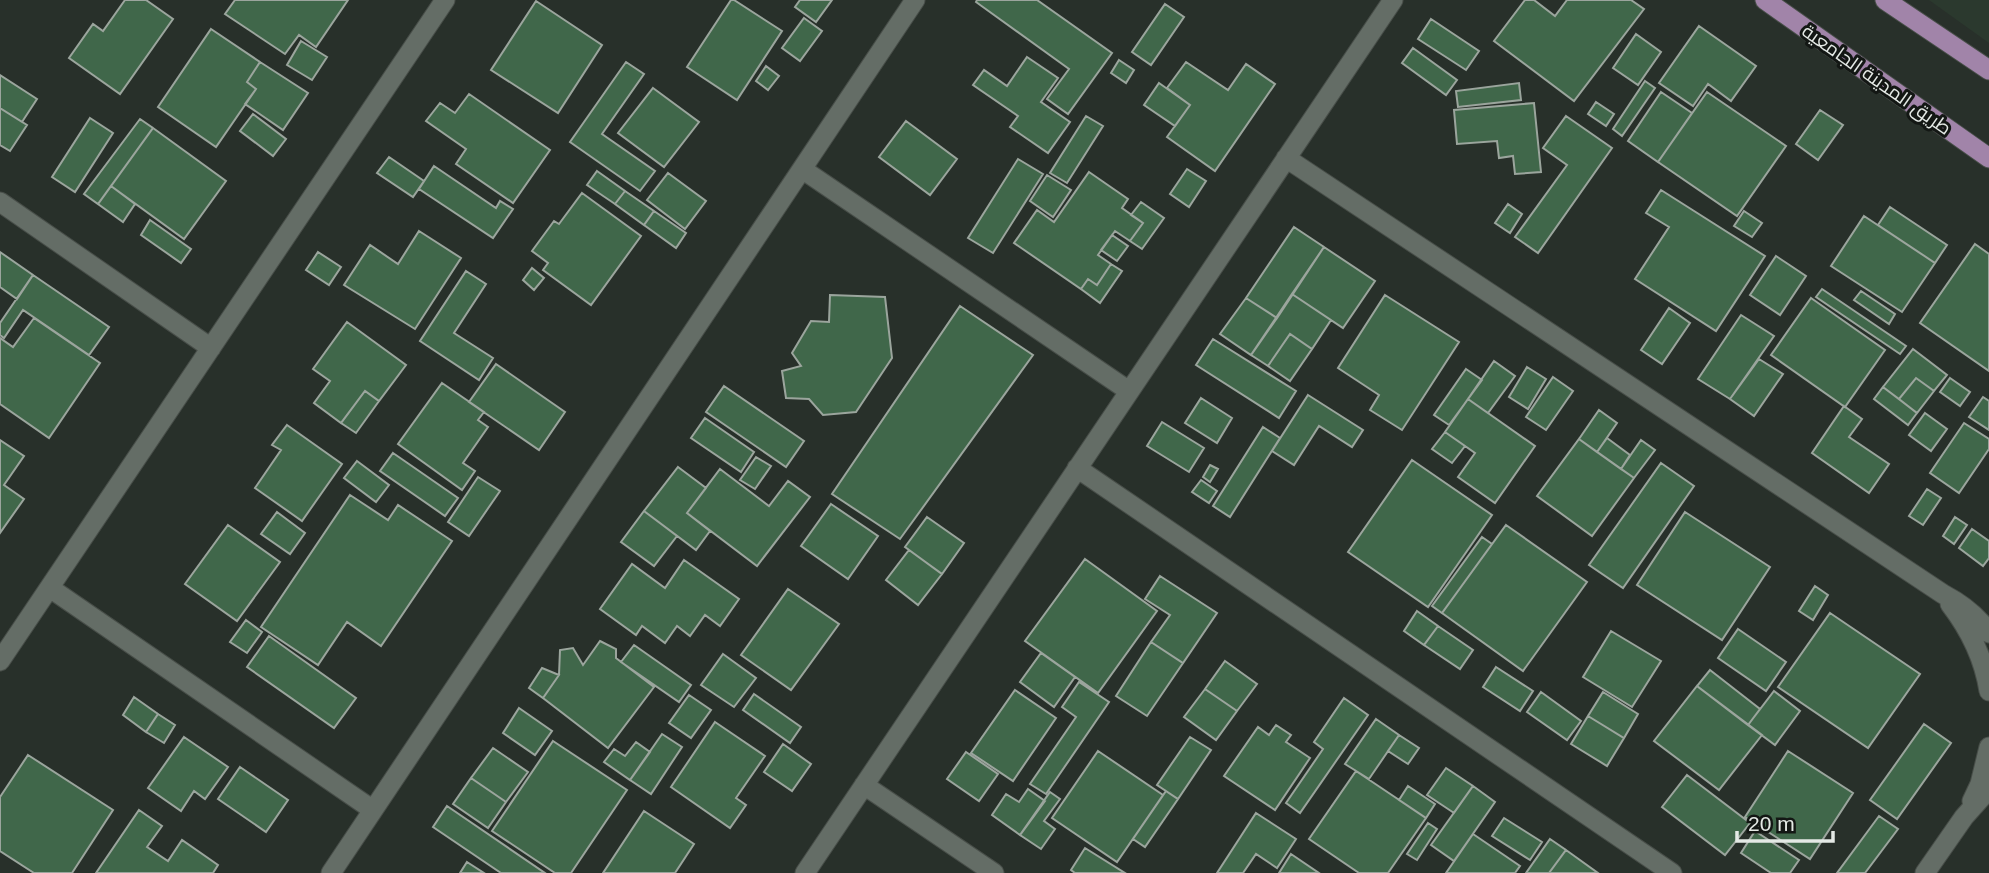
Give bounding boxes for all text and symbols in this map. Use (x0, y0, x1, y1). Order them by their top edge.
street label: طريق المدينة الجامعية (1797, 20, 1955, 140)
scale bar (1737, 800, 1833, 844)
text: 20 m (1748, 812, 1795, 835)

